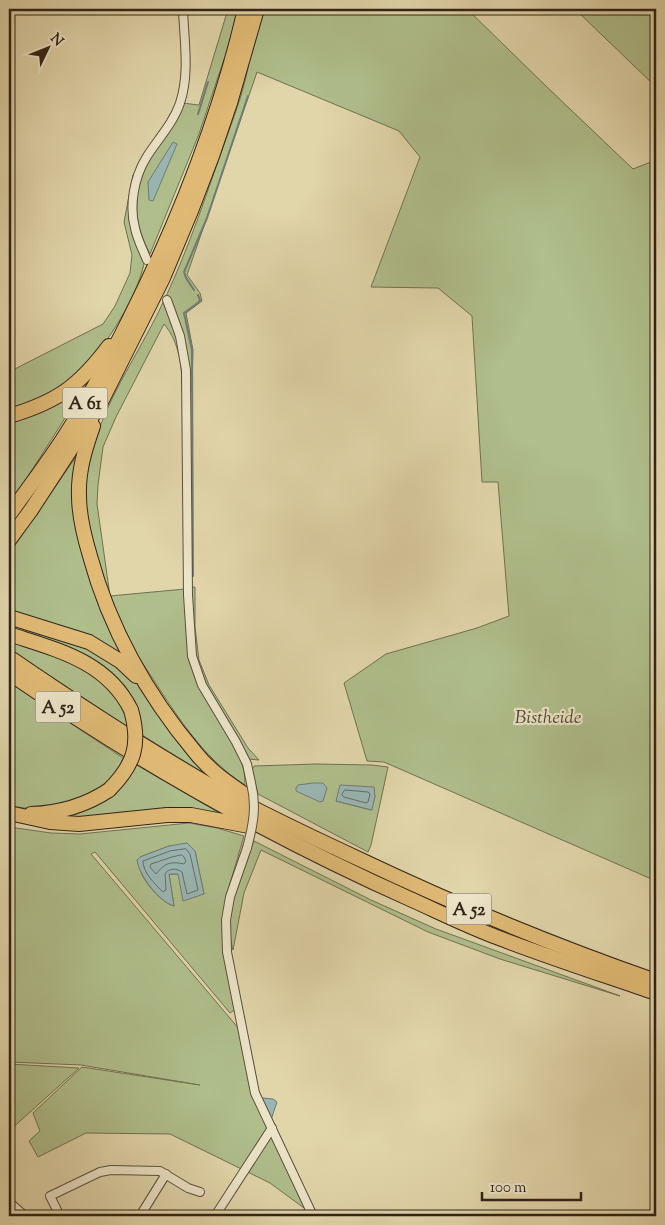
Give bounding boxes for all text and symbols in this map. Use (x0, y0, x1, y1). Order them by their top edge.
north arrow (22, 22, 72, 72)
text: N (45, 30, 67, 51)
road number: A 61 (62, 388, 108, 418)
road number: A 52 (36, 692, 80, 722)
park label: Bistheide (515, 705, 582, 732)
road number: A 52 (446, 894, 492, 924)
scale bar (482, 1170, 581, 1202)
text: 100 m (490, 1178, 527, 1199)

